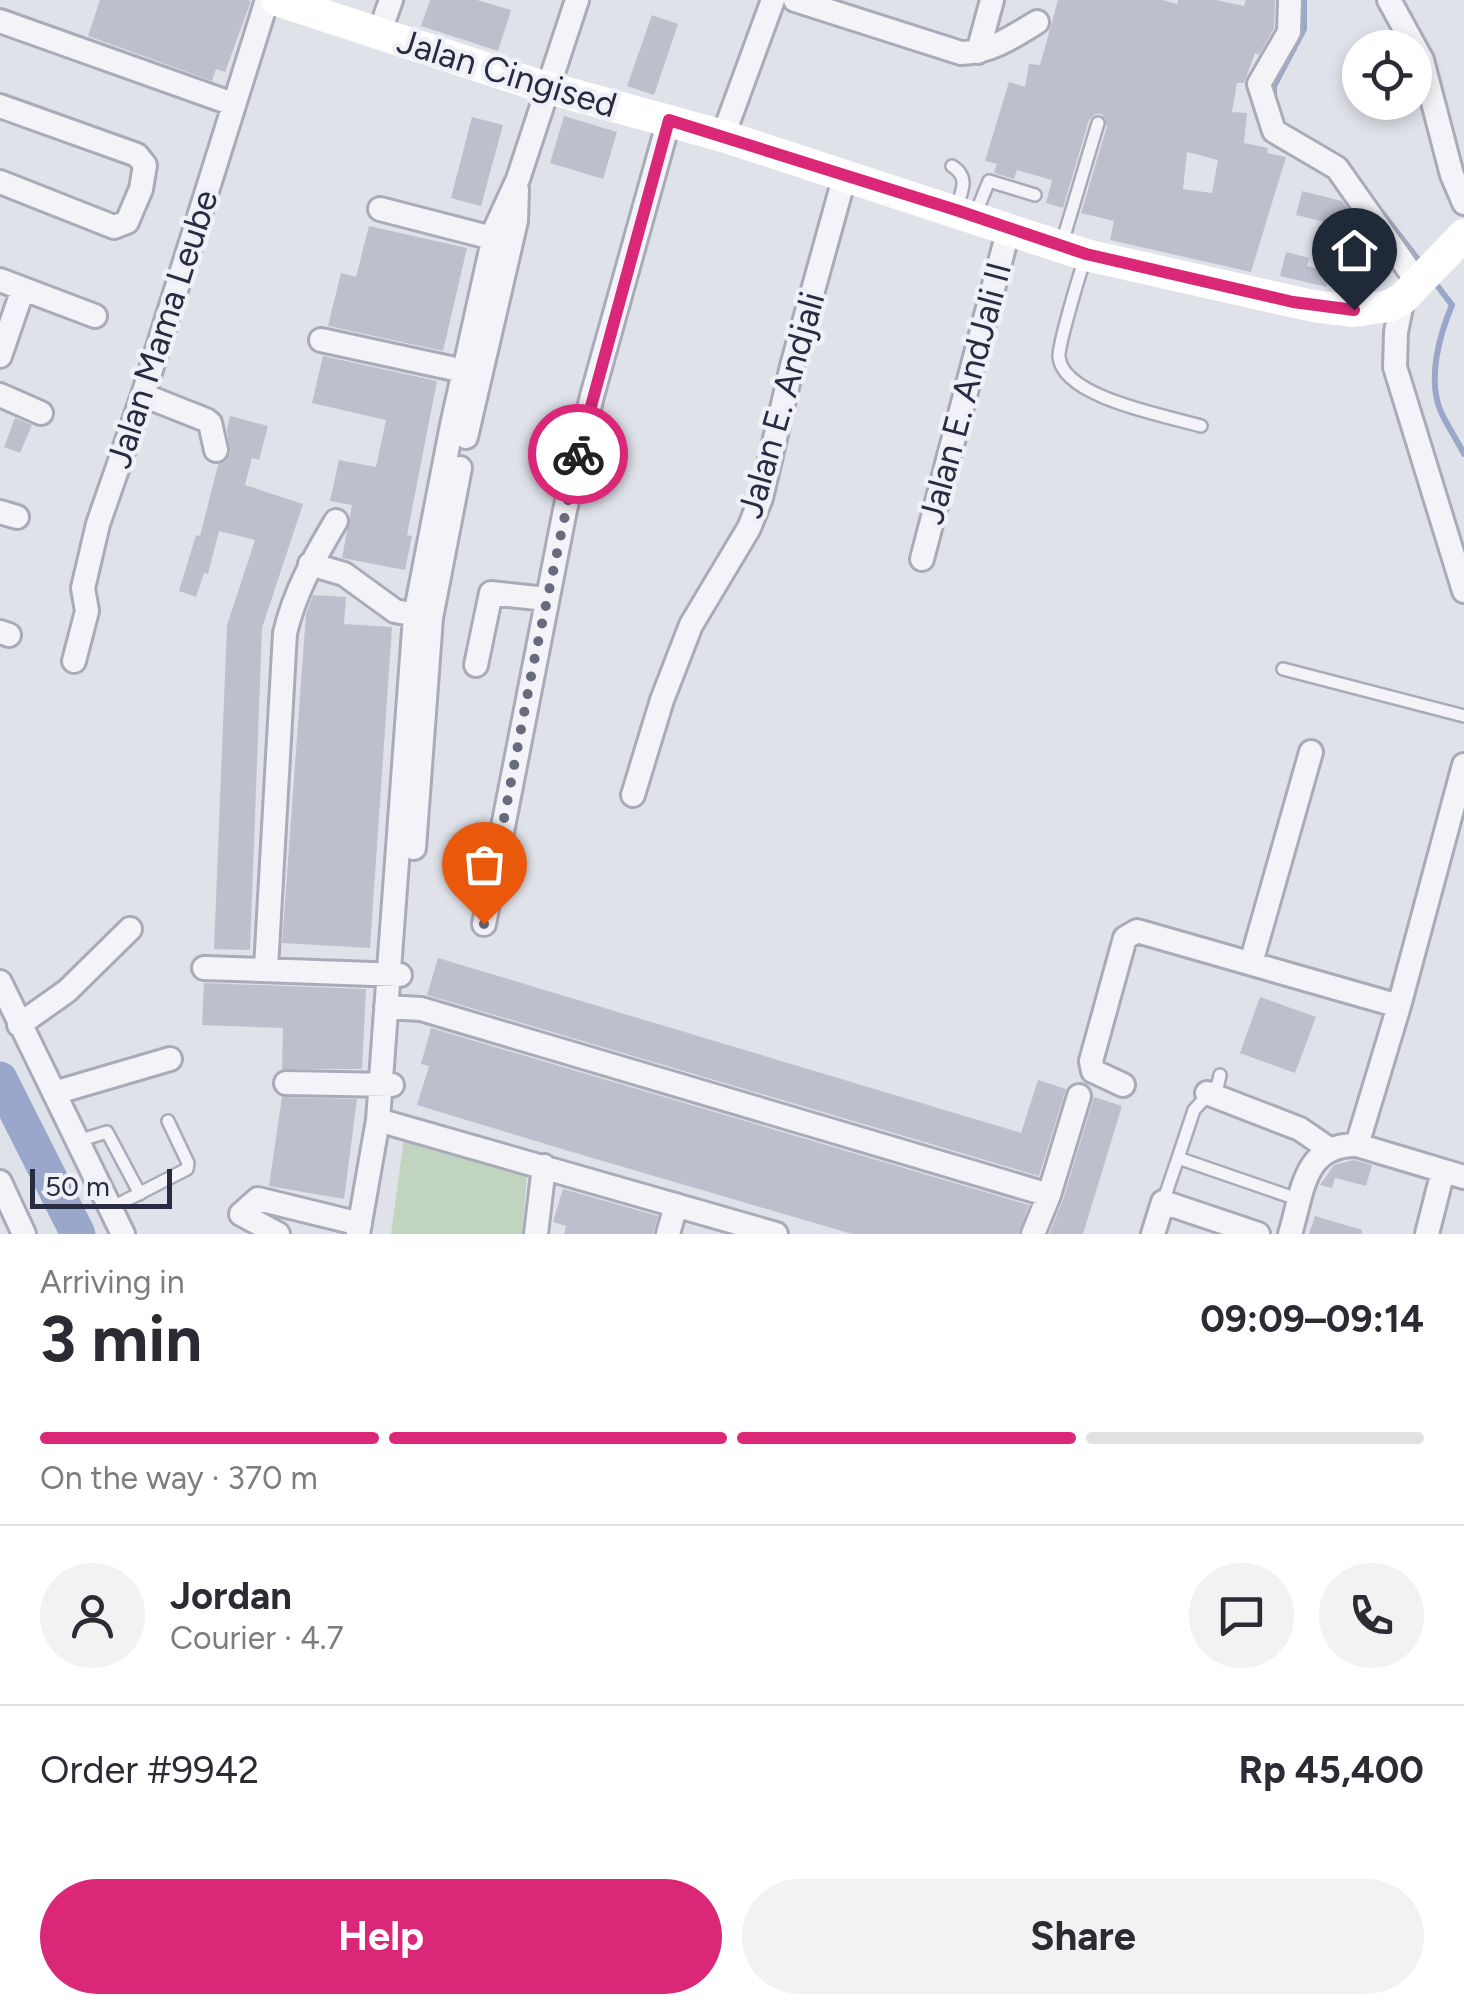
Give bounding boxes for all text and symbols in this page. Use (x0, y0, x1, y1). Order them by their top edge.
street label: Jalan Cingised (392, 20, 622, 126)
map controls (1342, 30, 1432, 120)
button: locate (1342, 30, 1432, 120)
street label: Jalan Mama Leube (97, 185, 227, 473)
pin (1312, 208, 1397, 311)
icon: home (1327, 223, 1382, 278)
street label: Jalan E. AndJali II (910, 258, 1020, 528)
street label: Jalan E. Andjali (729, 287, 833, 523)
courier (528, 404, 628, 504)
icon: bike (551, 427, 606, 482)
pin (442, 822, 527, 925)
icon: bag (457, 837, 512, 892)
scale bar (30, 1164, 172, 1208)
text: 50 m (45, 1169, 110, 1203)
text: Arriving in (40, 1263, 185, 1301)
text: 09:09–09:14 (1200, 1296, 1424, 1342)
text: 3 min (40, 1299, 202, 1377)
text: On the way · 370 m (40, 1459, 318, 1497)
button: person (40, 1563, 145, 1668)
button: chat (1189, 1563, 1294, 1668)
button: phone (1319, 1563, 1424, 1668)
text: Jordan (170, 1573, 292, 1619)
text: Courier · 4.7 (170, 1619, 344, 1657)
text: Order #9942 (40, 1747, 259, 1793)
text: Rp 45,400 (1238, 1747, 1424, 1793)
button: Help (40, 1879, 722, 1994)
button: Share (742, 1879, 1424, 1994)

